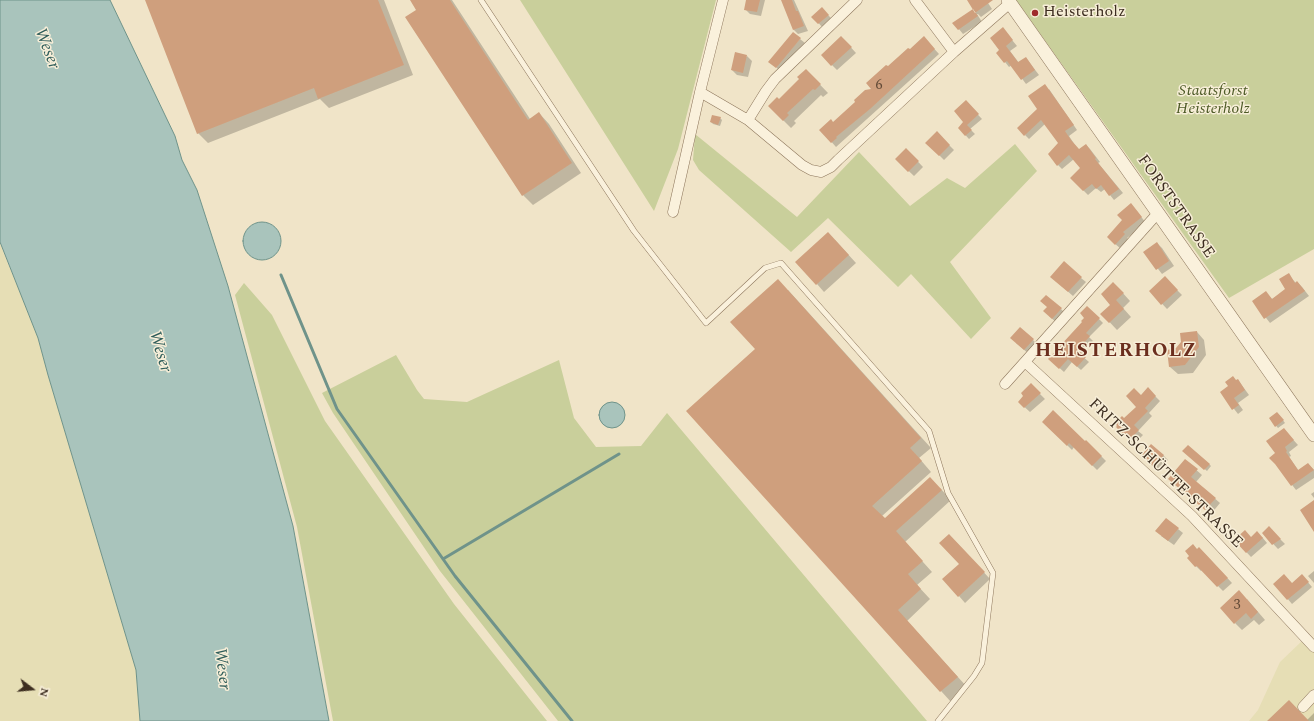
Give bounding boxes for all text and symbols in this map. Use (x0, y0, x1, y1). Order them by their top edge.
place label: Heisterholz (1043, 3, 1126, 23)
marker: Heisterholz (1030, 8, 1040, 18)
water label: Weser (29, 26, 63, 72)
house number: 6 (876, 78, 882, 94)
park label: Staatsforst Heisterholz (1176, 82, 1250, 120)
street label: FORSTSTRASSE (1132, 152, 1218, 262)
water label: Weser (143, 329, 175, 375)
district label: HEISTERHOLZ (1035, 340, 1197, 364)
street label: FRITZ-SCHÜTTE-STRASSE (1084, 395, 1246, 553)
house number: 3 (1234, 598, 1240, 614)
water label: Weser (208, 647, 234, 691)
north arrow (12, 669, 52, 709)
text: N (35, 686, 53, 699)

